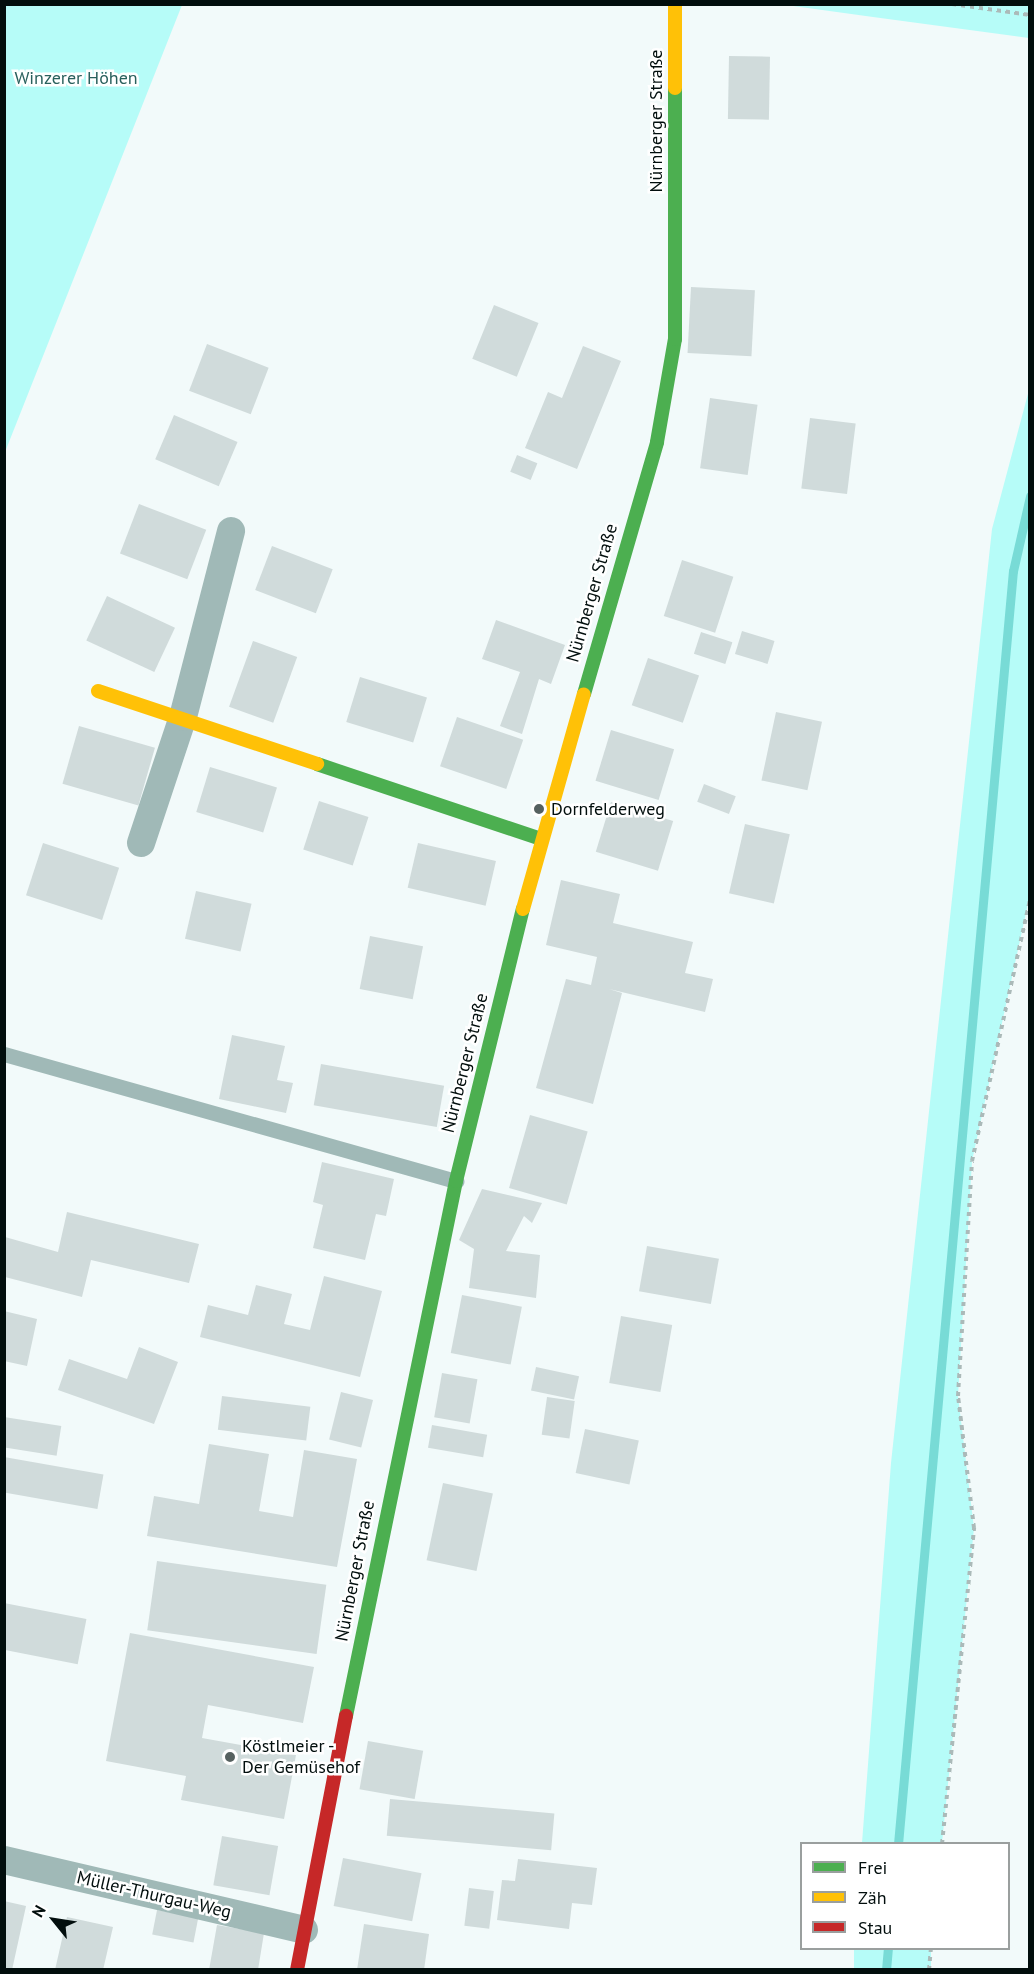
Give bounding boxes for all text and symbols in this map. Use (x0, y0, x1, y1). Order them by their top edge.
street label: Nürnberger Straße (645, 49, 667, 193)
park label: Winzerer Höhen (14, 67, 138, 89)
street label: Nürnberger Straße (562, 521, 622, 665)
place label: Dornfelderweg (551, 798, 665, 820)
marker: Dornfelderweg (532, 802, 546, 816)
street label: Nürnberger Straße (437, 991, 493, 1135)
street label: Nürnberger Straße (331, 1499, 379, 1643)
place label: Köstlmeier - Der Gemüsehof (242, 1736, 360, 1778)
marker: Köstlmeier - Der Gemüsehof (223, 1750, 237, 1764)
legend (800, 1842, 1010, 1950)
text: Frei (858, 1856, 887, 1879)
street label: Müller-Thurgau-Weg (75, 1867, 233, 1923)
text: Zäh (858, 1886, 887, 1909)
north arrow (24, 1890, 84, 1950)
text: N (27, 1901, 50, 1921)
text: Stau (858, 1916, 892, 1939)

